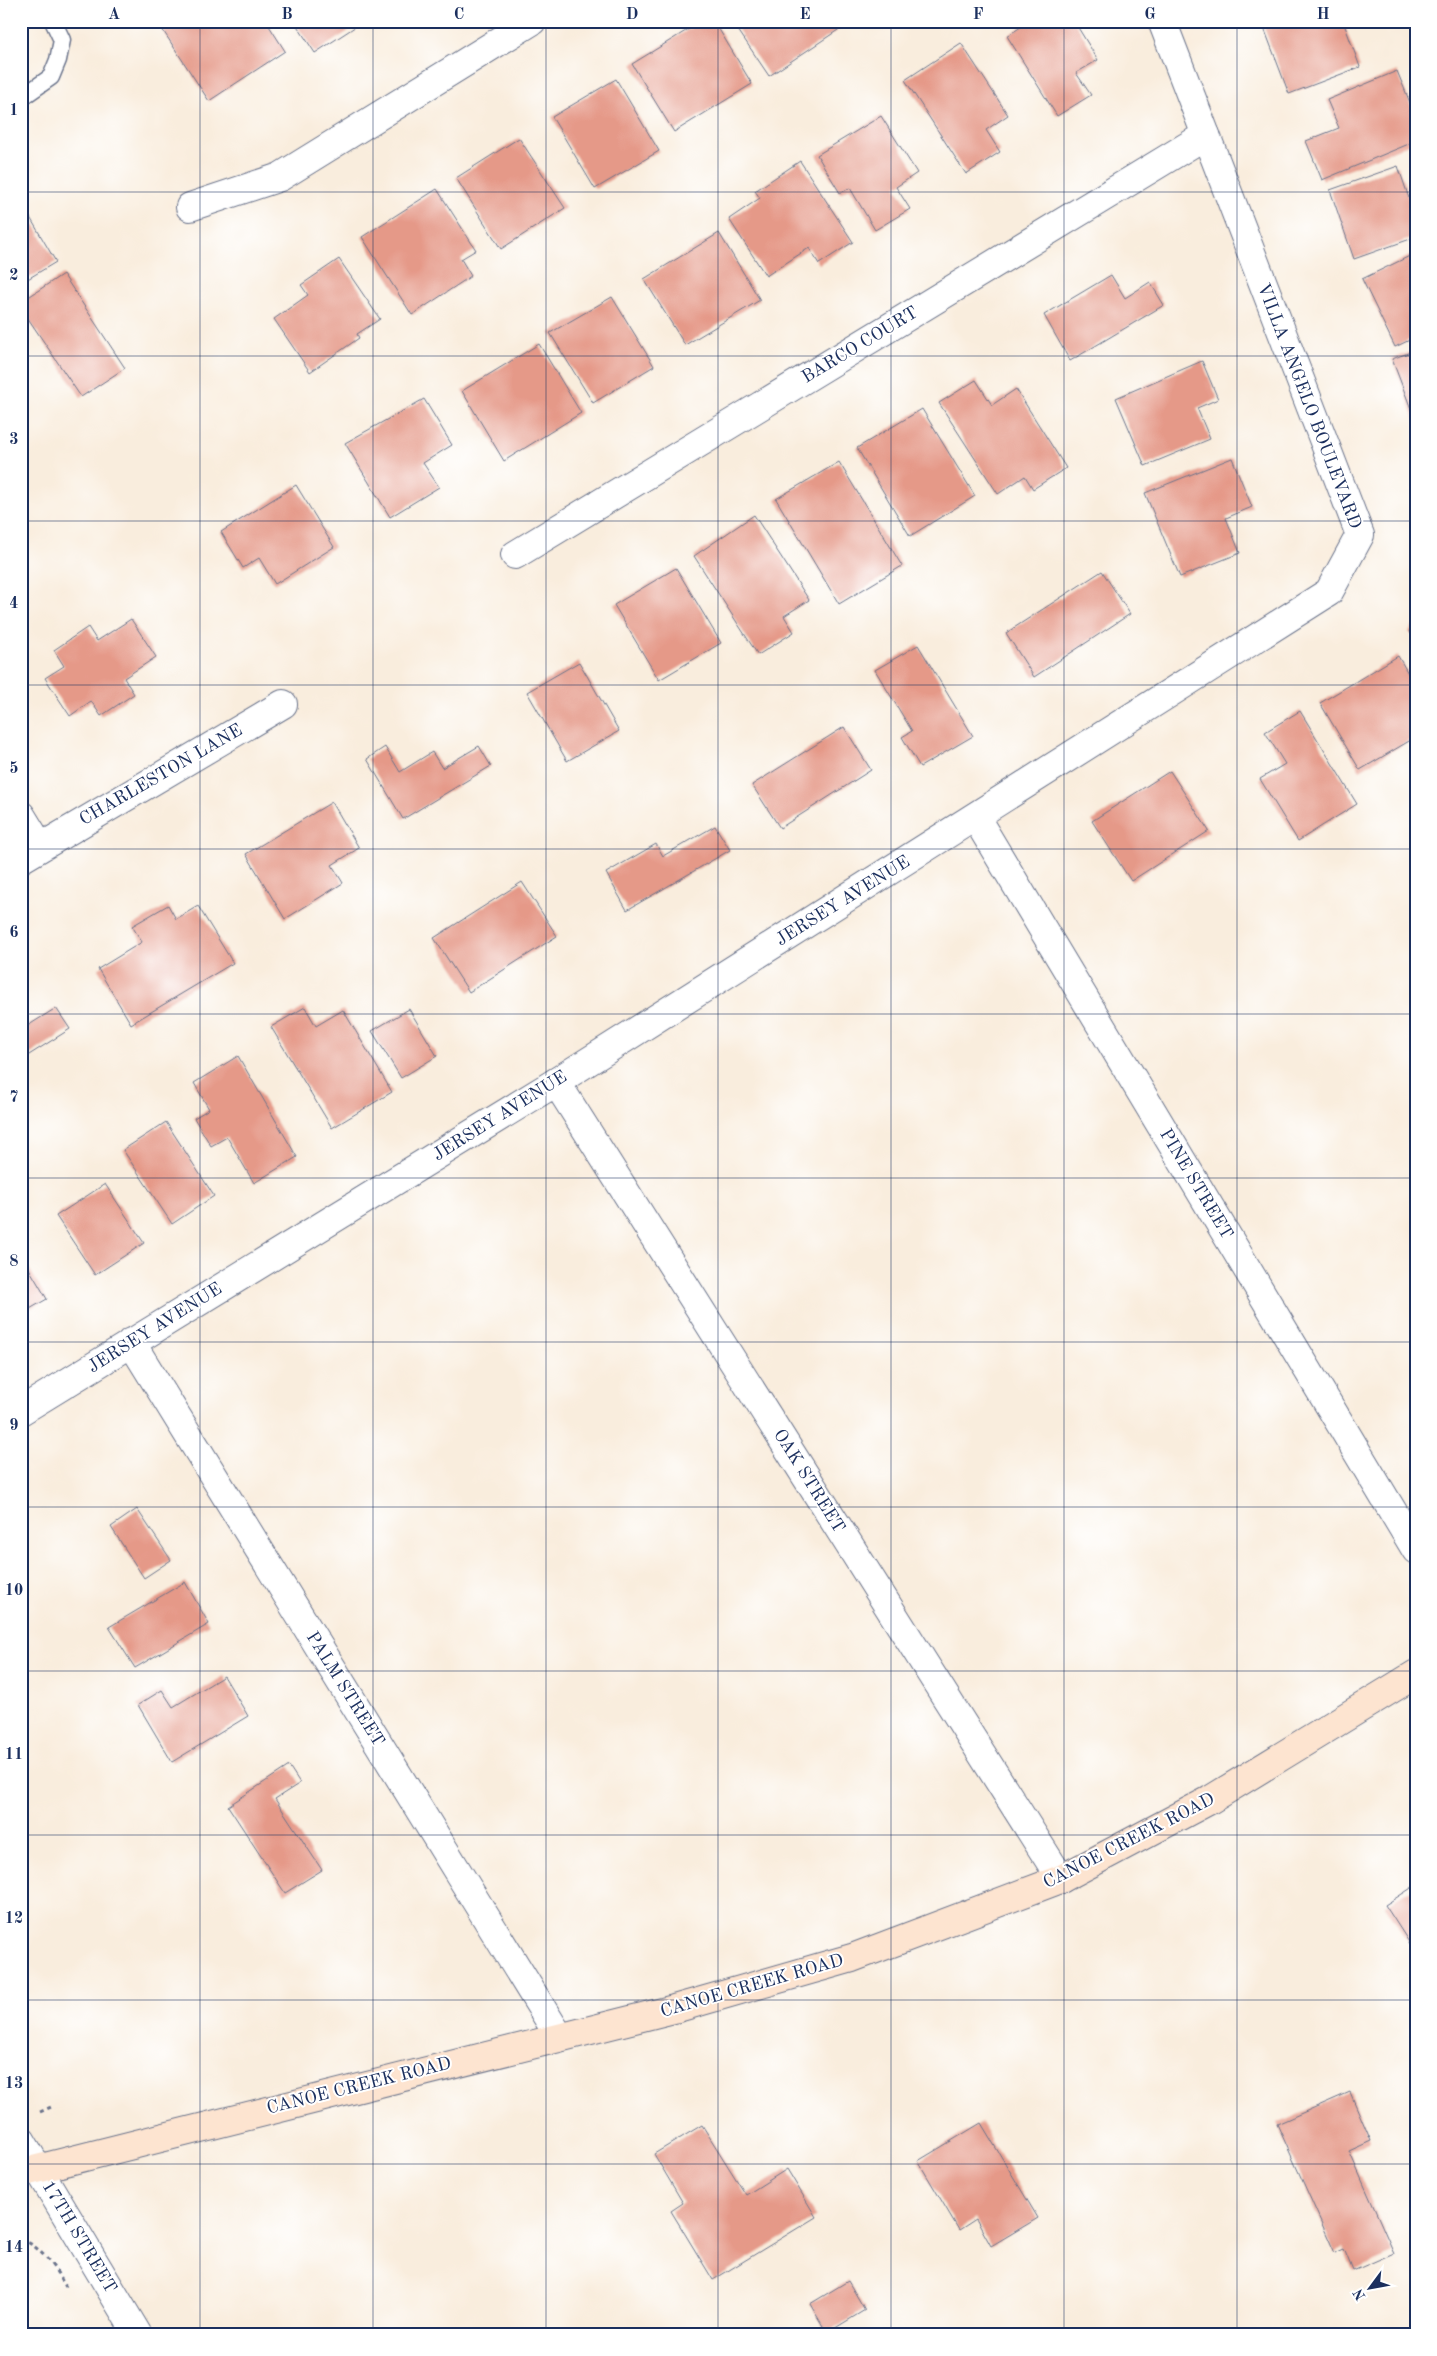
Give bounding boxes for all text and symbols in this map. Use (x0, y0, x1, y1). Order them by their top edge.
text: A (108, 7, 120, 23)
text: B (281, 7, 293, 23)
text: C (454, 7, 464, 23)
text: D (626, 7, 638, 23)
text: E (799, 7, 811, 23)
text: F (973, 7, 984, 23)
text: G (1144, 7, 1156, 23)
text: H (1316, 7, 1330, 23)
text: 1 (9, 103, 19, 119)
text: 2 (9, 268, 19, 284)
street label: VILLA ANGELO BOULEVARD (1254, 281, 1364, 531)
street label: BARCO COURT (799, 303, 921, 387)
text: 3 (9, 432, 19, 448)
text: 4 (9, 596, 19, 612)
street label: CHARLESTON LANE (76, 721, 246, 829)
text: 5 (9, 761, 19, 777)
street label: JERSEY AVENUE (773, 853, 913, 949)
text: 6 (9, 925, 19, 941)
street label: JERSEY AVENUE (430, 1068, 570, 1164)
text: 7 (9, 1090, 19, 1106)
street label: PINE STREET (1156, 1126, 1236, 1242)
text: 8 (9, 1254, 19, 1270)
street label: JERSEY AVENUE (85, 1280, 225, 1376)
text: 9 (9, 1418, 19, 1434)
street label: OAK STREET (770, 1426, 848, 1536)
text: 10 (5, 1583, 23, 1599)
street label: PALM STREET (303, 1628, 387, 1750)
text: 11 (5, 1747, 23, 1763)
street label: CANOE CREEK ROAD (1041, 1790, 1217, 1892)
text: 12 (5, 1911, 23, 1927)
street label: CANOE CREEK ROAD (658, 1951, 846, 2021)
street label: CANOE CREEK ROAD (265, 2054, 453, 2118)
text: 13 (5, 2076, 23, 2092)
street label: 17TH STREET (38, 2178, 120, 2296)
text: 14 (5, 2240, 23, 2256)
north arrow (1344, 2264, 1394, 2314)
text: N (1351, 2286, 1369, 2303)

